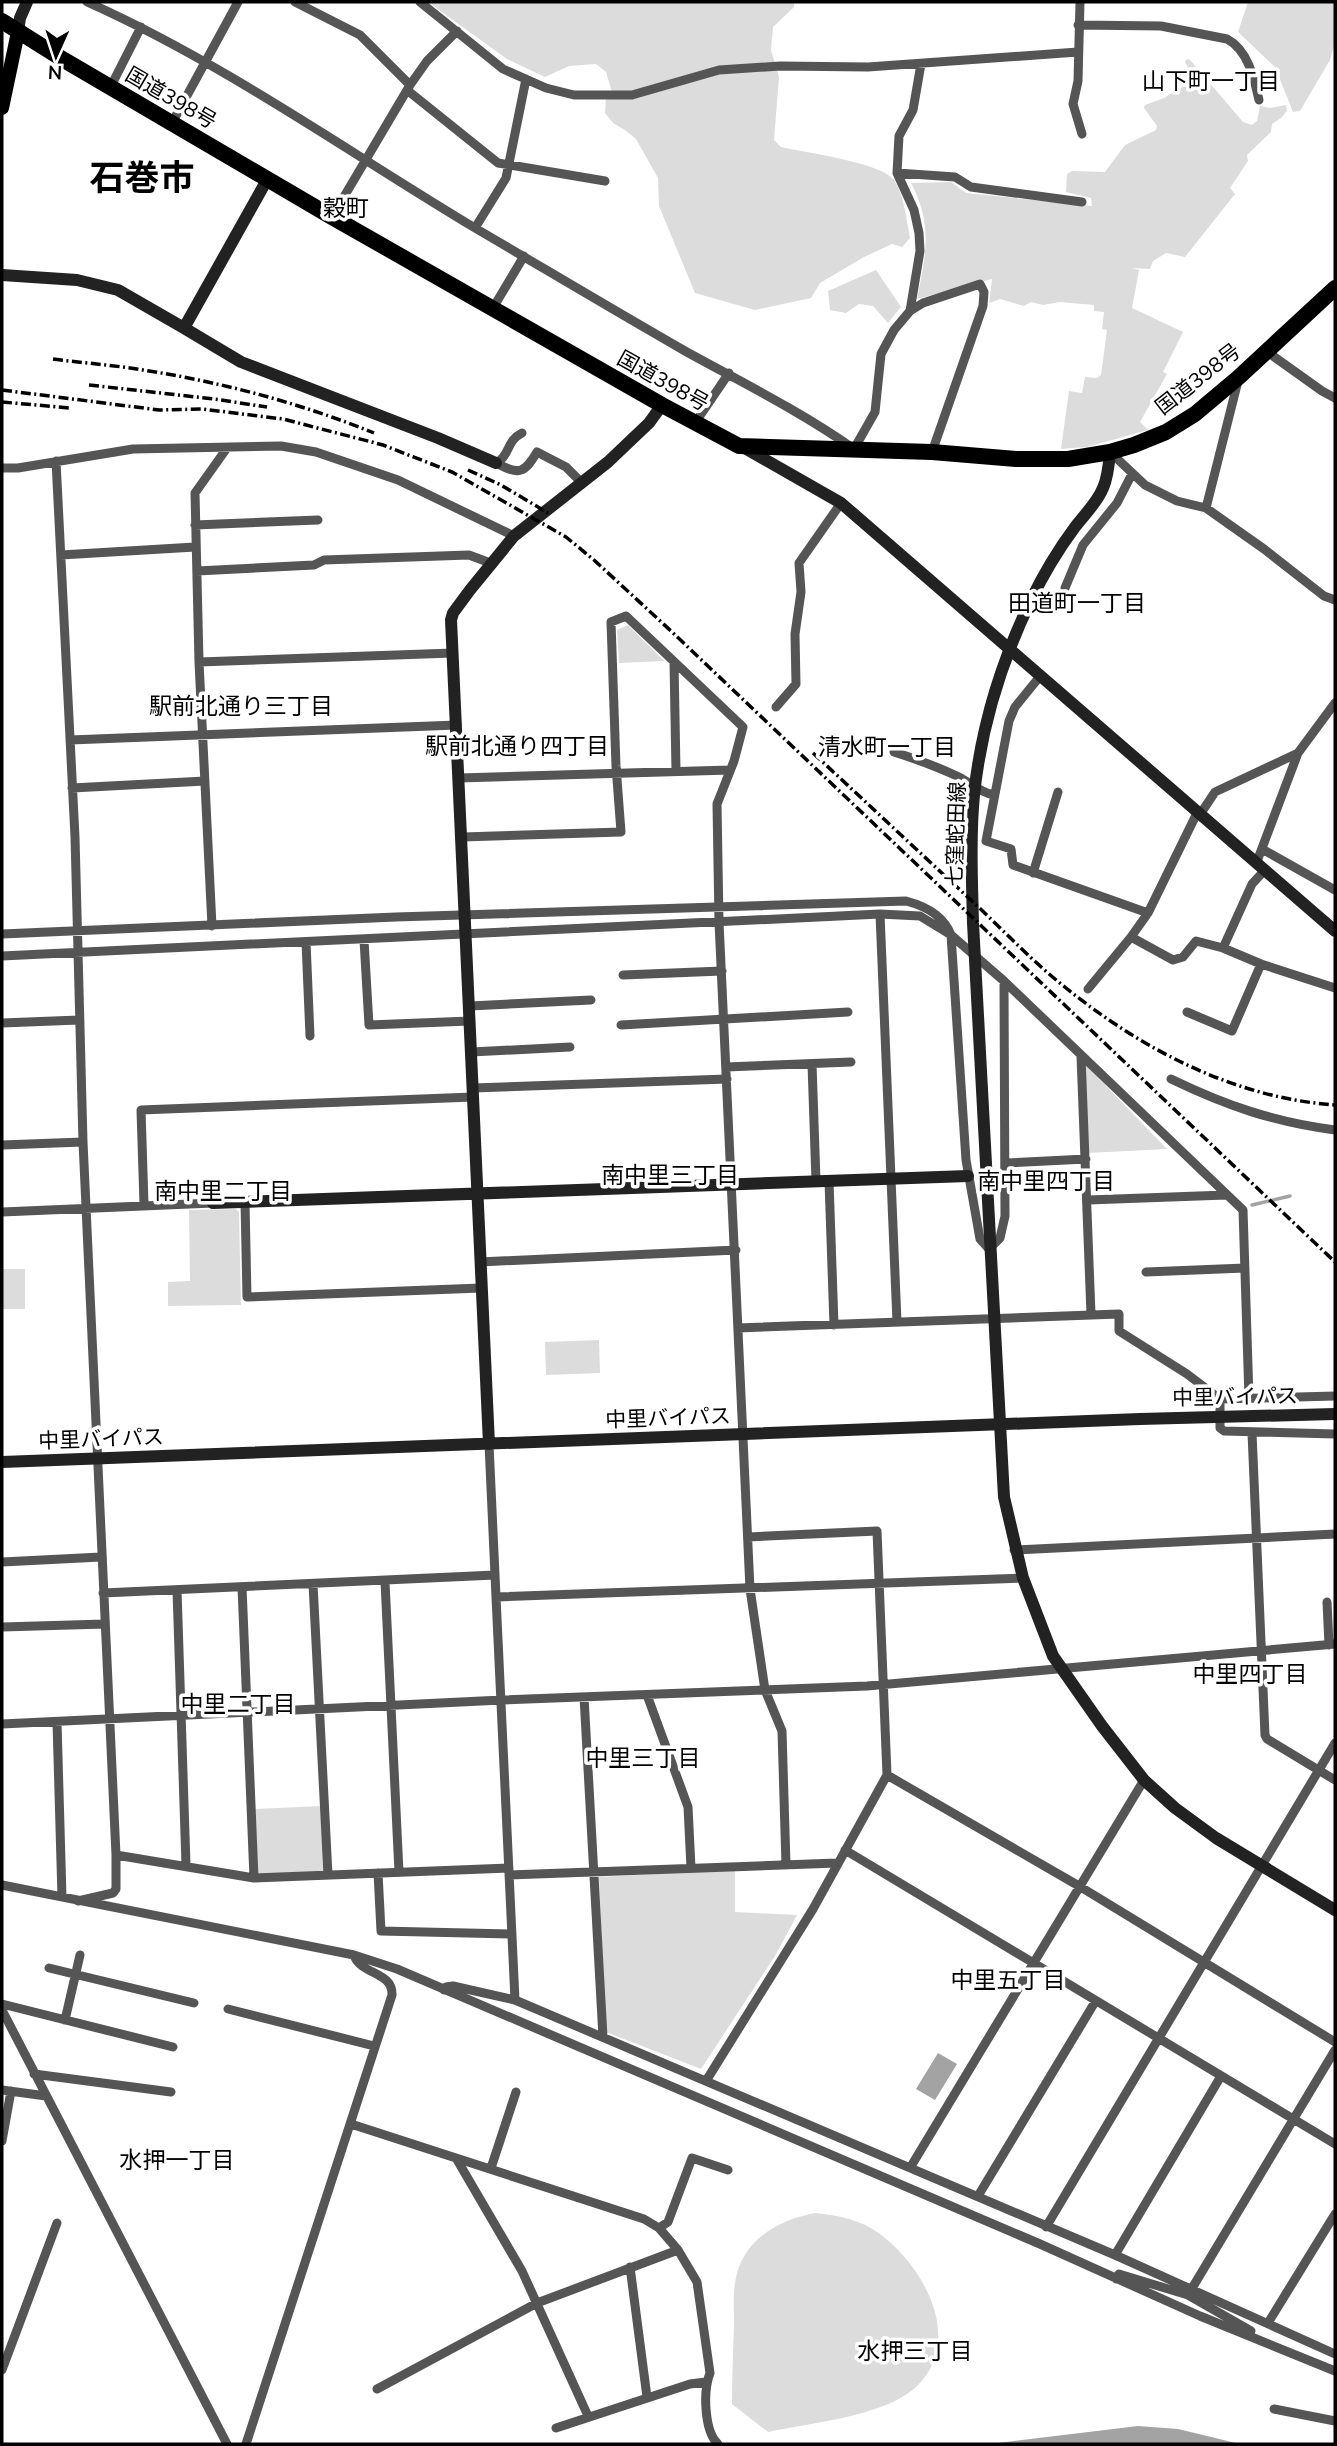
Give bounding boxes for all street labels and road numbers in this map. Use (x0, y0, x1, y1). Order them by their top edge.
street label: 国道398号 (120, 61, 222, 135)
street label: 国道398号 (1150, 337, 1246, 421)
street label: 国道398号 (612, 344, 714, 418)
street label: 七窪蛇田線 (940, 781, 972, 887)
street label: 中里バイパス (1172, 1382, 1298, 1412)
street label: 中里バイパス (605, 1402, 731, 1434)
street label: 中里バイパス (38, 1423, 164, 1455)

